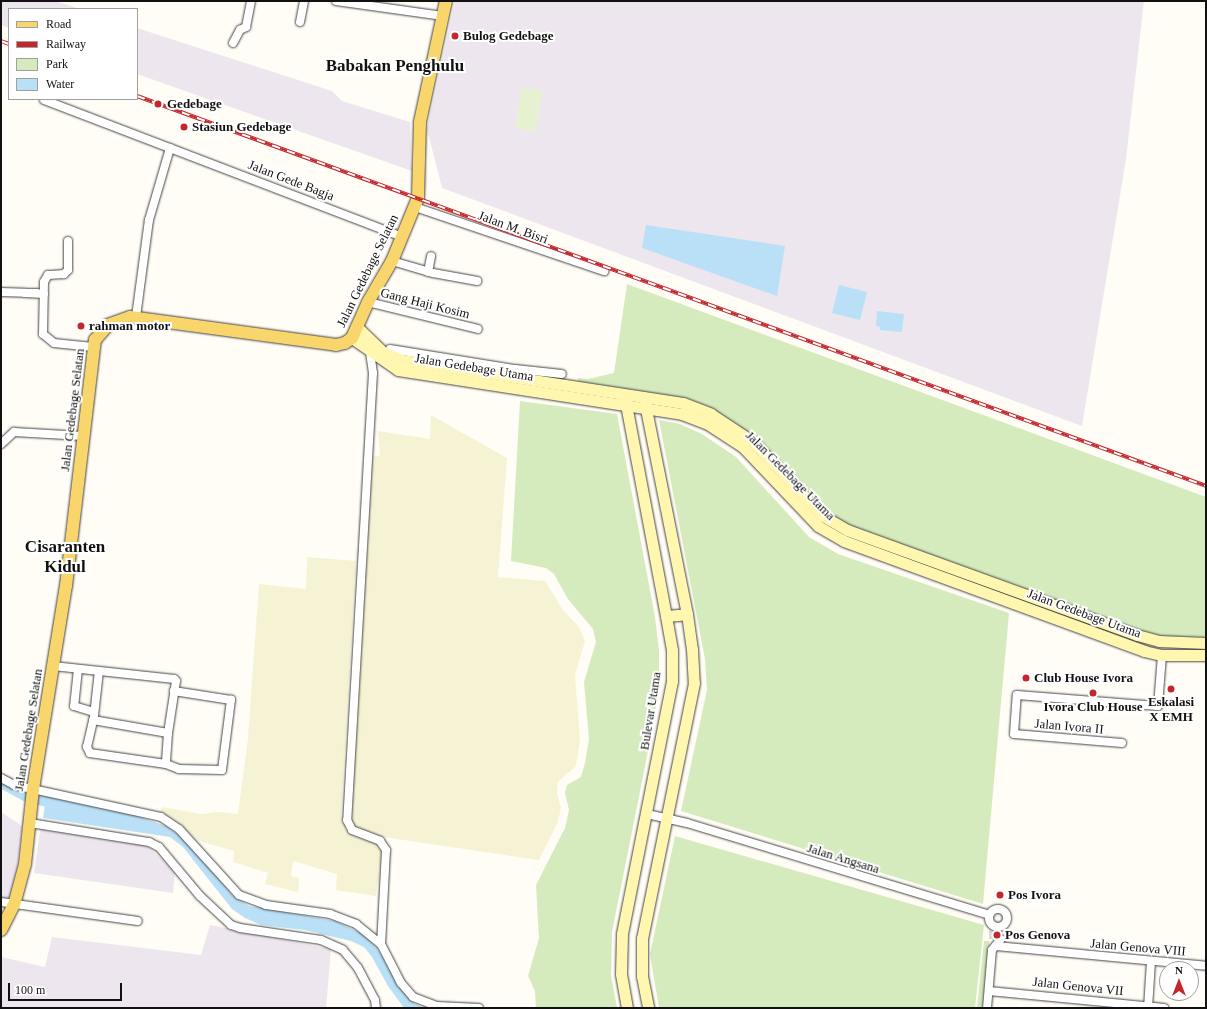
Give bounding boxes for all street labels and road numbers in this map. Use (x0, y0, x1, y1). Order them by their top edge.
street label: Jalan Gede Bagja (246, 157, 336, 205)
street label: Jalan M. Bisri (476, 208, 550, 248)
street label: Jalan Gedebage Selatan (334, 212, 402, 330)
street label: Gang Haji Kosim (379, 285, 471, 323)
street label: Jalan Gedebage Selatan (58, 348, 88, 472)
street label: Jalan Gedebage Utama (414, 351, 534, 385)
street label: Jalan Gedebage Utama (742, 428, 838, 524)
street label: Jalan Gedebage Utama (1025, 586, 1143, 642)
street label: Jalan Gedebage Selatan (12, 668, 46, 792)
street label: Bulevar Utama (637, 671, 665, 751)
street label: Jalan Ivora II (1034, 716, 1104, 738)
street label: Jalan Angsana (805, 841, 881, 877)
street label: Jalan Genova VIII (1089, 936, 1187, 960)
street label: Jalan Genova VII (1032, 974, 1124, 1000)

